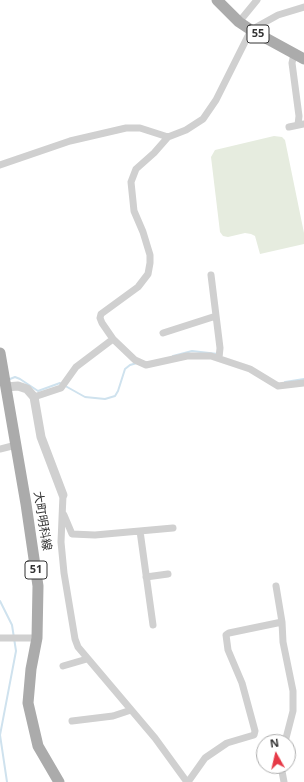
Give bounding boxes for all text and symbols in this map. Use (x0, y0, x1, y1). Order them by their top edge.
road number: 55 (247, 25, 269, 43)
street label: 大町明科線 (30, 490, 54, 552)
road number: 51 (25, 561, 47, 579)
north arrow (256, 734, 296, 774)
text: N (269, 735, 280, 751)

